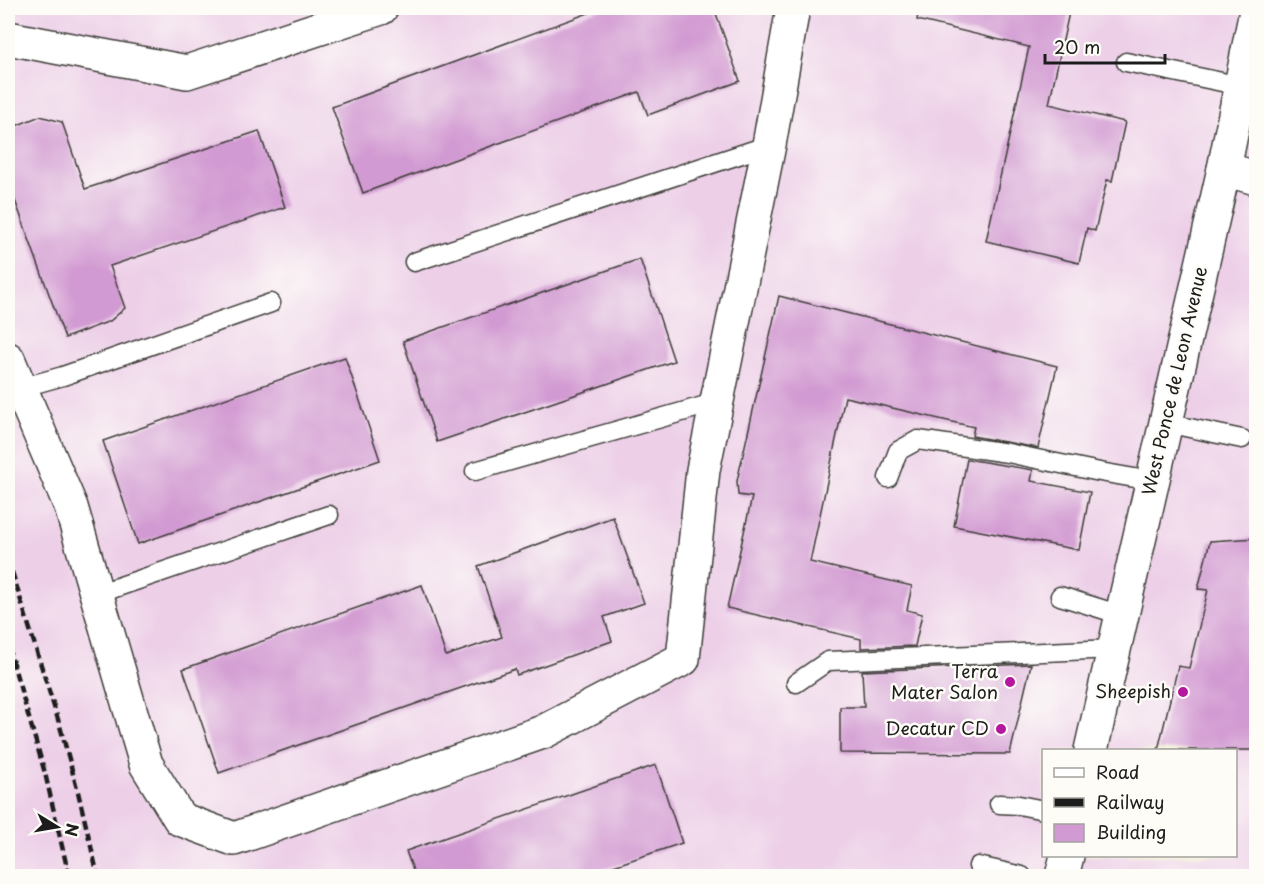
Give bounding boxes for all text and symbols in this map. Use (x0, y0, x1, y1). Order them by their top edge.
scale bar (1045, 27, 1165, 65)
text: 20 m (1054, 33, 1100, 60)
street label: West Ponce de Leon Avenue (1134, 263, 1213, 498)
place label: Terra Mater Salon (891, 657, 999, 705)
marker: Terra Mater Salon (1003, 675, 1017, 689)
place label: Sheepish (1095, 677, 1171, 704)
marker: Sheepish (1176, 685, 1190, 699)
place label: Decatur CD (885, 714, 989, 741)
marker: Decatur CD (994, 722, 1008, 736)
legend (1042, 749, 1237, 857)
text: Road (1096, 758, 1140, 785)
text: Railway (1096, 788, 1164, 815)
north arrow (27, 797, 87, 857)
text: Building (1096, 818, 1166, 845)
text: N (60, 822, 86, 839)

